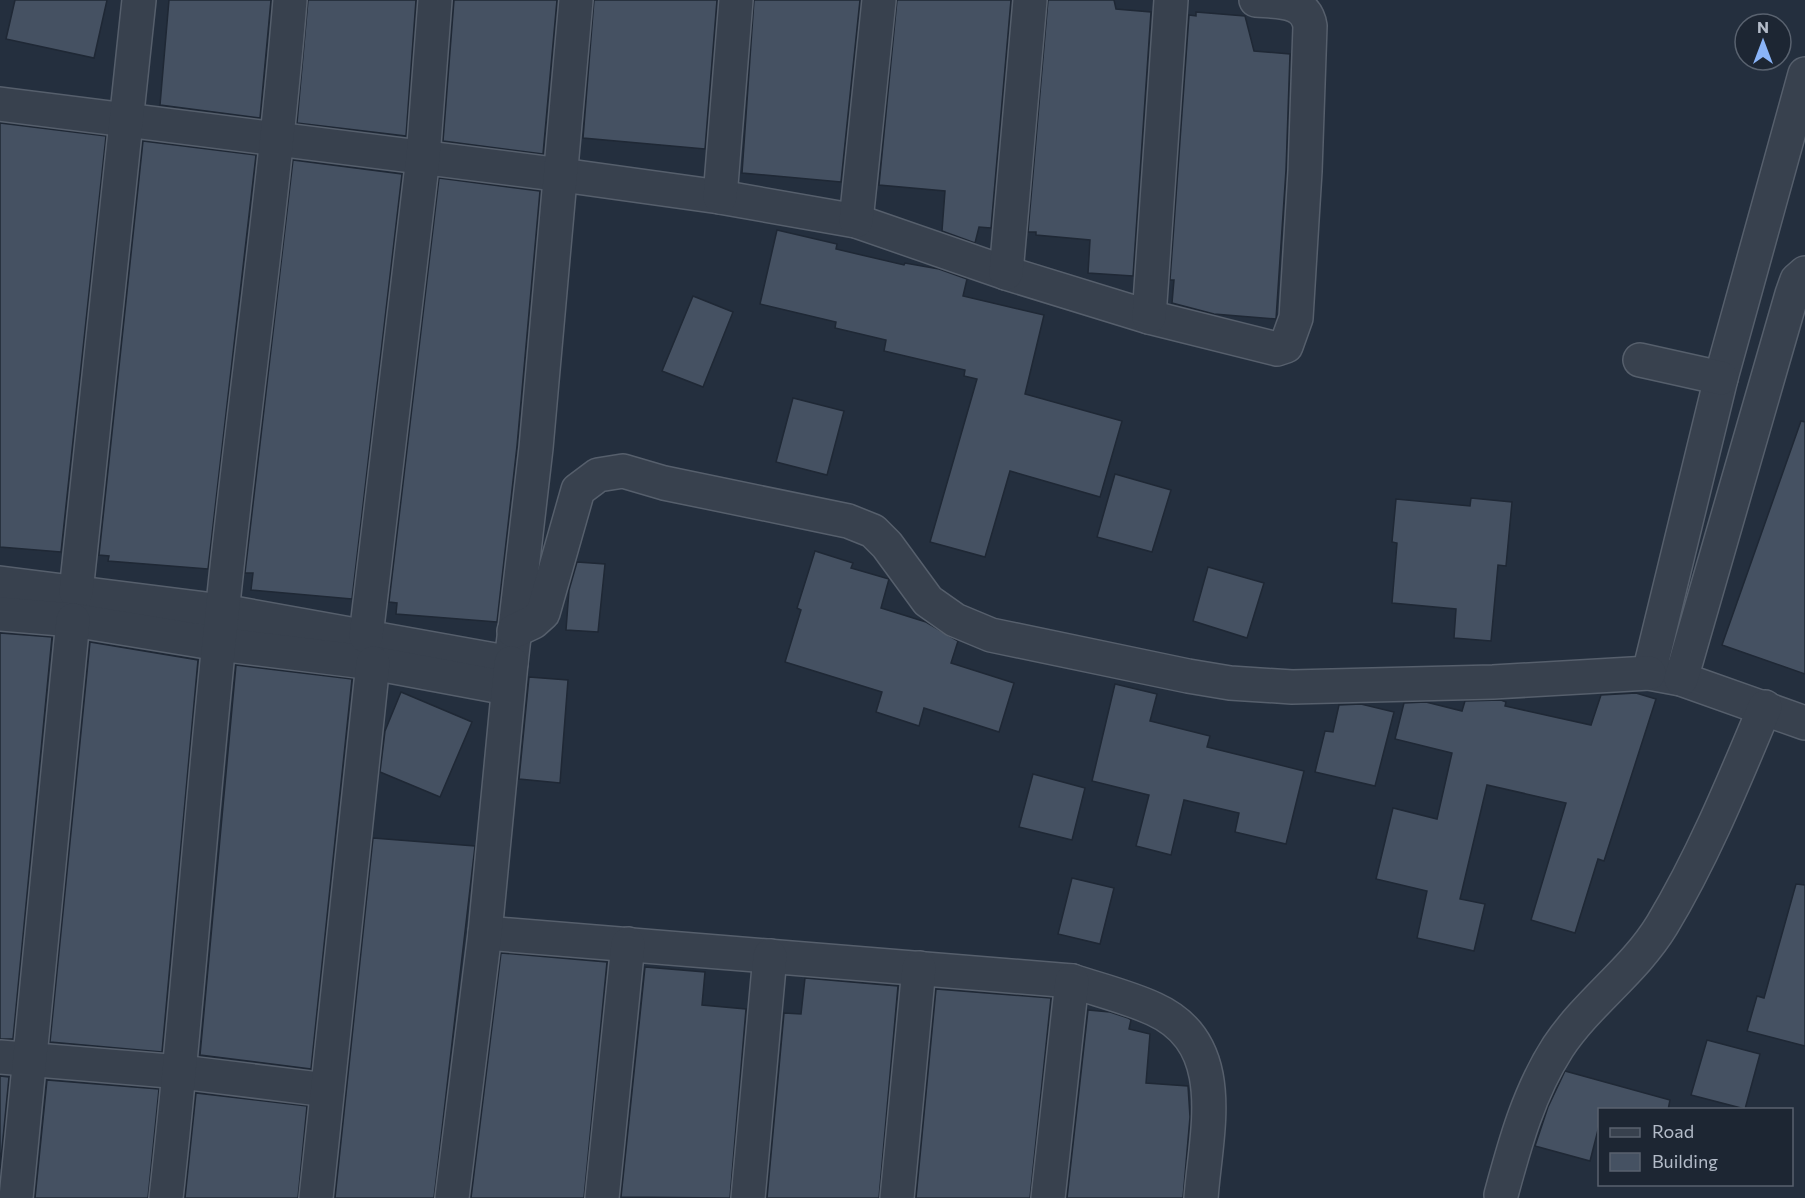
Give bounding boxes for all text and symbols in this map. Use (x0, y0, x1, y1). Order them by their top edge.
north arrow (1733, 12, 1793, 72)
text: N (1757, 17, 1769, 36)
legend (1598, 1108, 1793, 1186)
text: Road (1652, 1120, 1694, 1142)
text: Building (1652, 1150, 1718, 1172)

